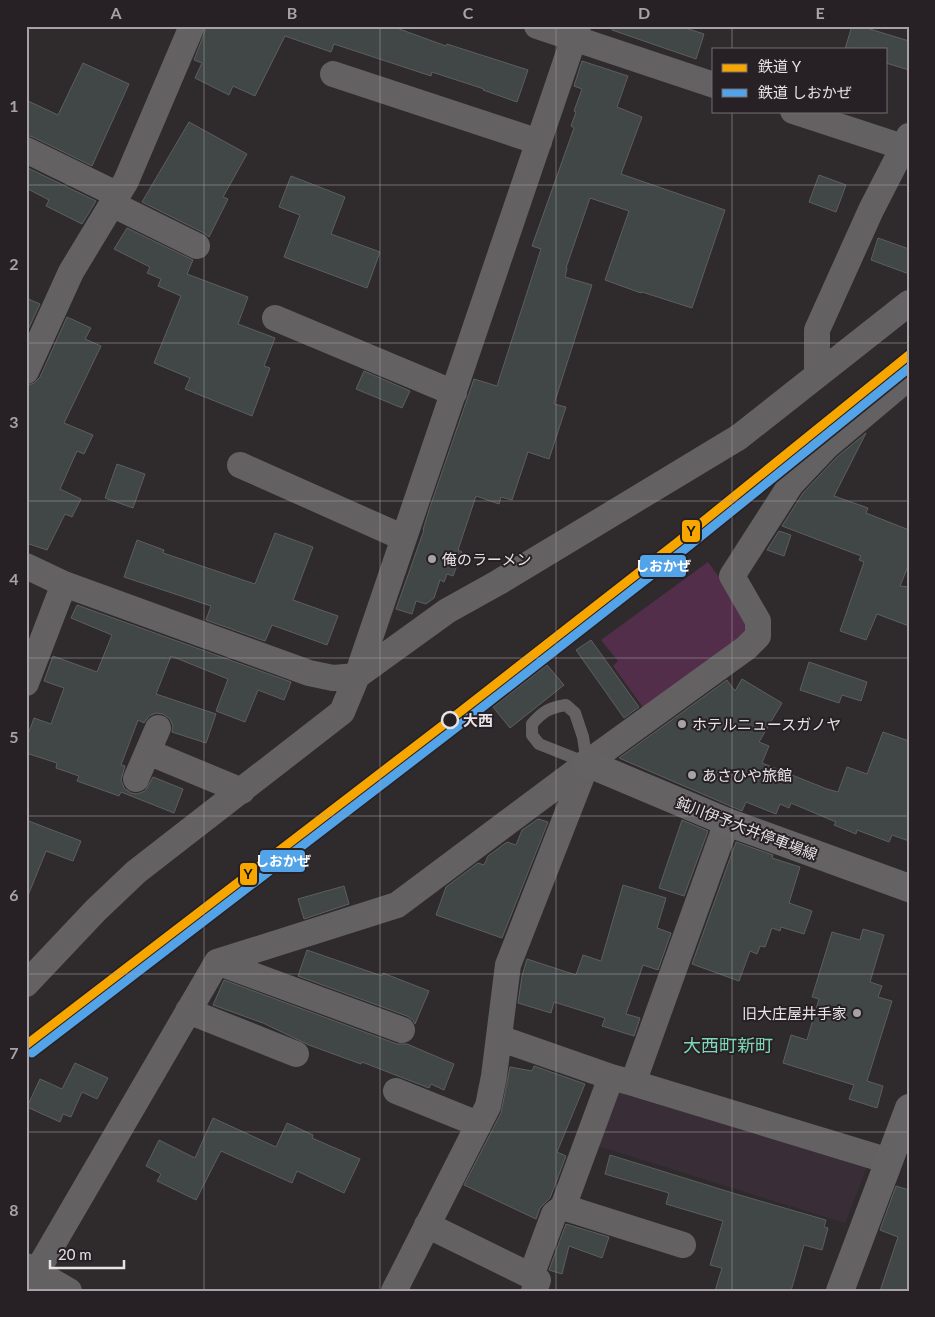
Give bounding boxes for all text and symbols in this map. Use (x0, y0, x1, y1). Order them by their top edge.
text: A (109, 3, 122, 22)
text: B (287, 3, 297, 22)
text: C (463, 3, 474, 22)
text: D (638, 3, 650, 22)
text: E (815, 3, 825, 22)
legend (712, 48, 888, 112)
text: 鉄道 Y (758, 57, 802, 75)
text: 鉄道 しおかぜ (758, 83, 852, 101)
text: 1 (9, 96, 19, 115)
text: 2 (9, 254, 19, 273)
text: 3 (9, 412, 19, 431)
line badge: Y (681, 519, 701, 543)
text: Y (685, 522, 696, 539)
place label: 俺のラーメン (442, 550, 531, 568)
marker: 俺のラーメン (426, 553, 438, 565)
line badge: しおかぜ (639, 554, 687, 578)
text: しおかぜ (635, 557, 691, 574)
text: 4 (9, 569, 19, 588)
marker: 大西 (441, 711, 459, 729)
place label: 大西 (463, 711, 493, 729)
place label: ホテルニュースガノヤ (692, 715, 841, 733)
marker: ホテルニュースガノヤ (676, 718, 688, 730)
text: 5 (9, 727, 19, 746)
place label: あさひや旅館 (702, 766, 792, 784)
marker: あさひや旅館 (686, 769, 698, 781)
street label: 鈍川伊予大井停車場線 (674, 793, 820, 863)
line badge: しおかぜ (259, 849, 306, 873)
text: しおかぜ (255, 852, 311, 869)
line badge: Y (239, 862, 258, 886)
text: Y (242, 865, 253, 882)
text: 6 (9, 885, 19, 904)
place label: 旧大庄屋井手家 (742, 1004, 847, 1022)
marker: 旧大庄屋井手家 (851, 1007, 863, 1019)
district label: 大西町新町 (683, 1034, 773, 1056)
text: 7 (9, 1043, 19, 1062)
text: 8 (9, 1200, 19, 1219)
scale bar (50, 1237, 124, 1269)
text: 20 m (58, 1245, 92, 1263)

